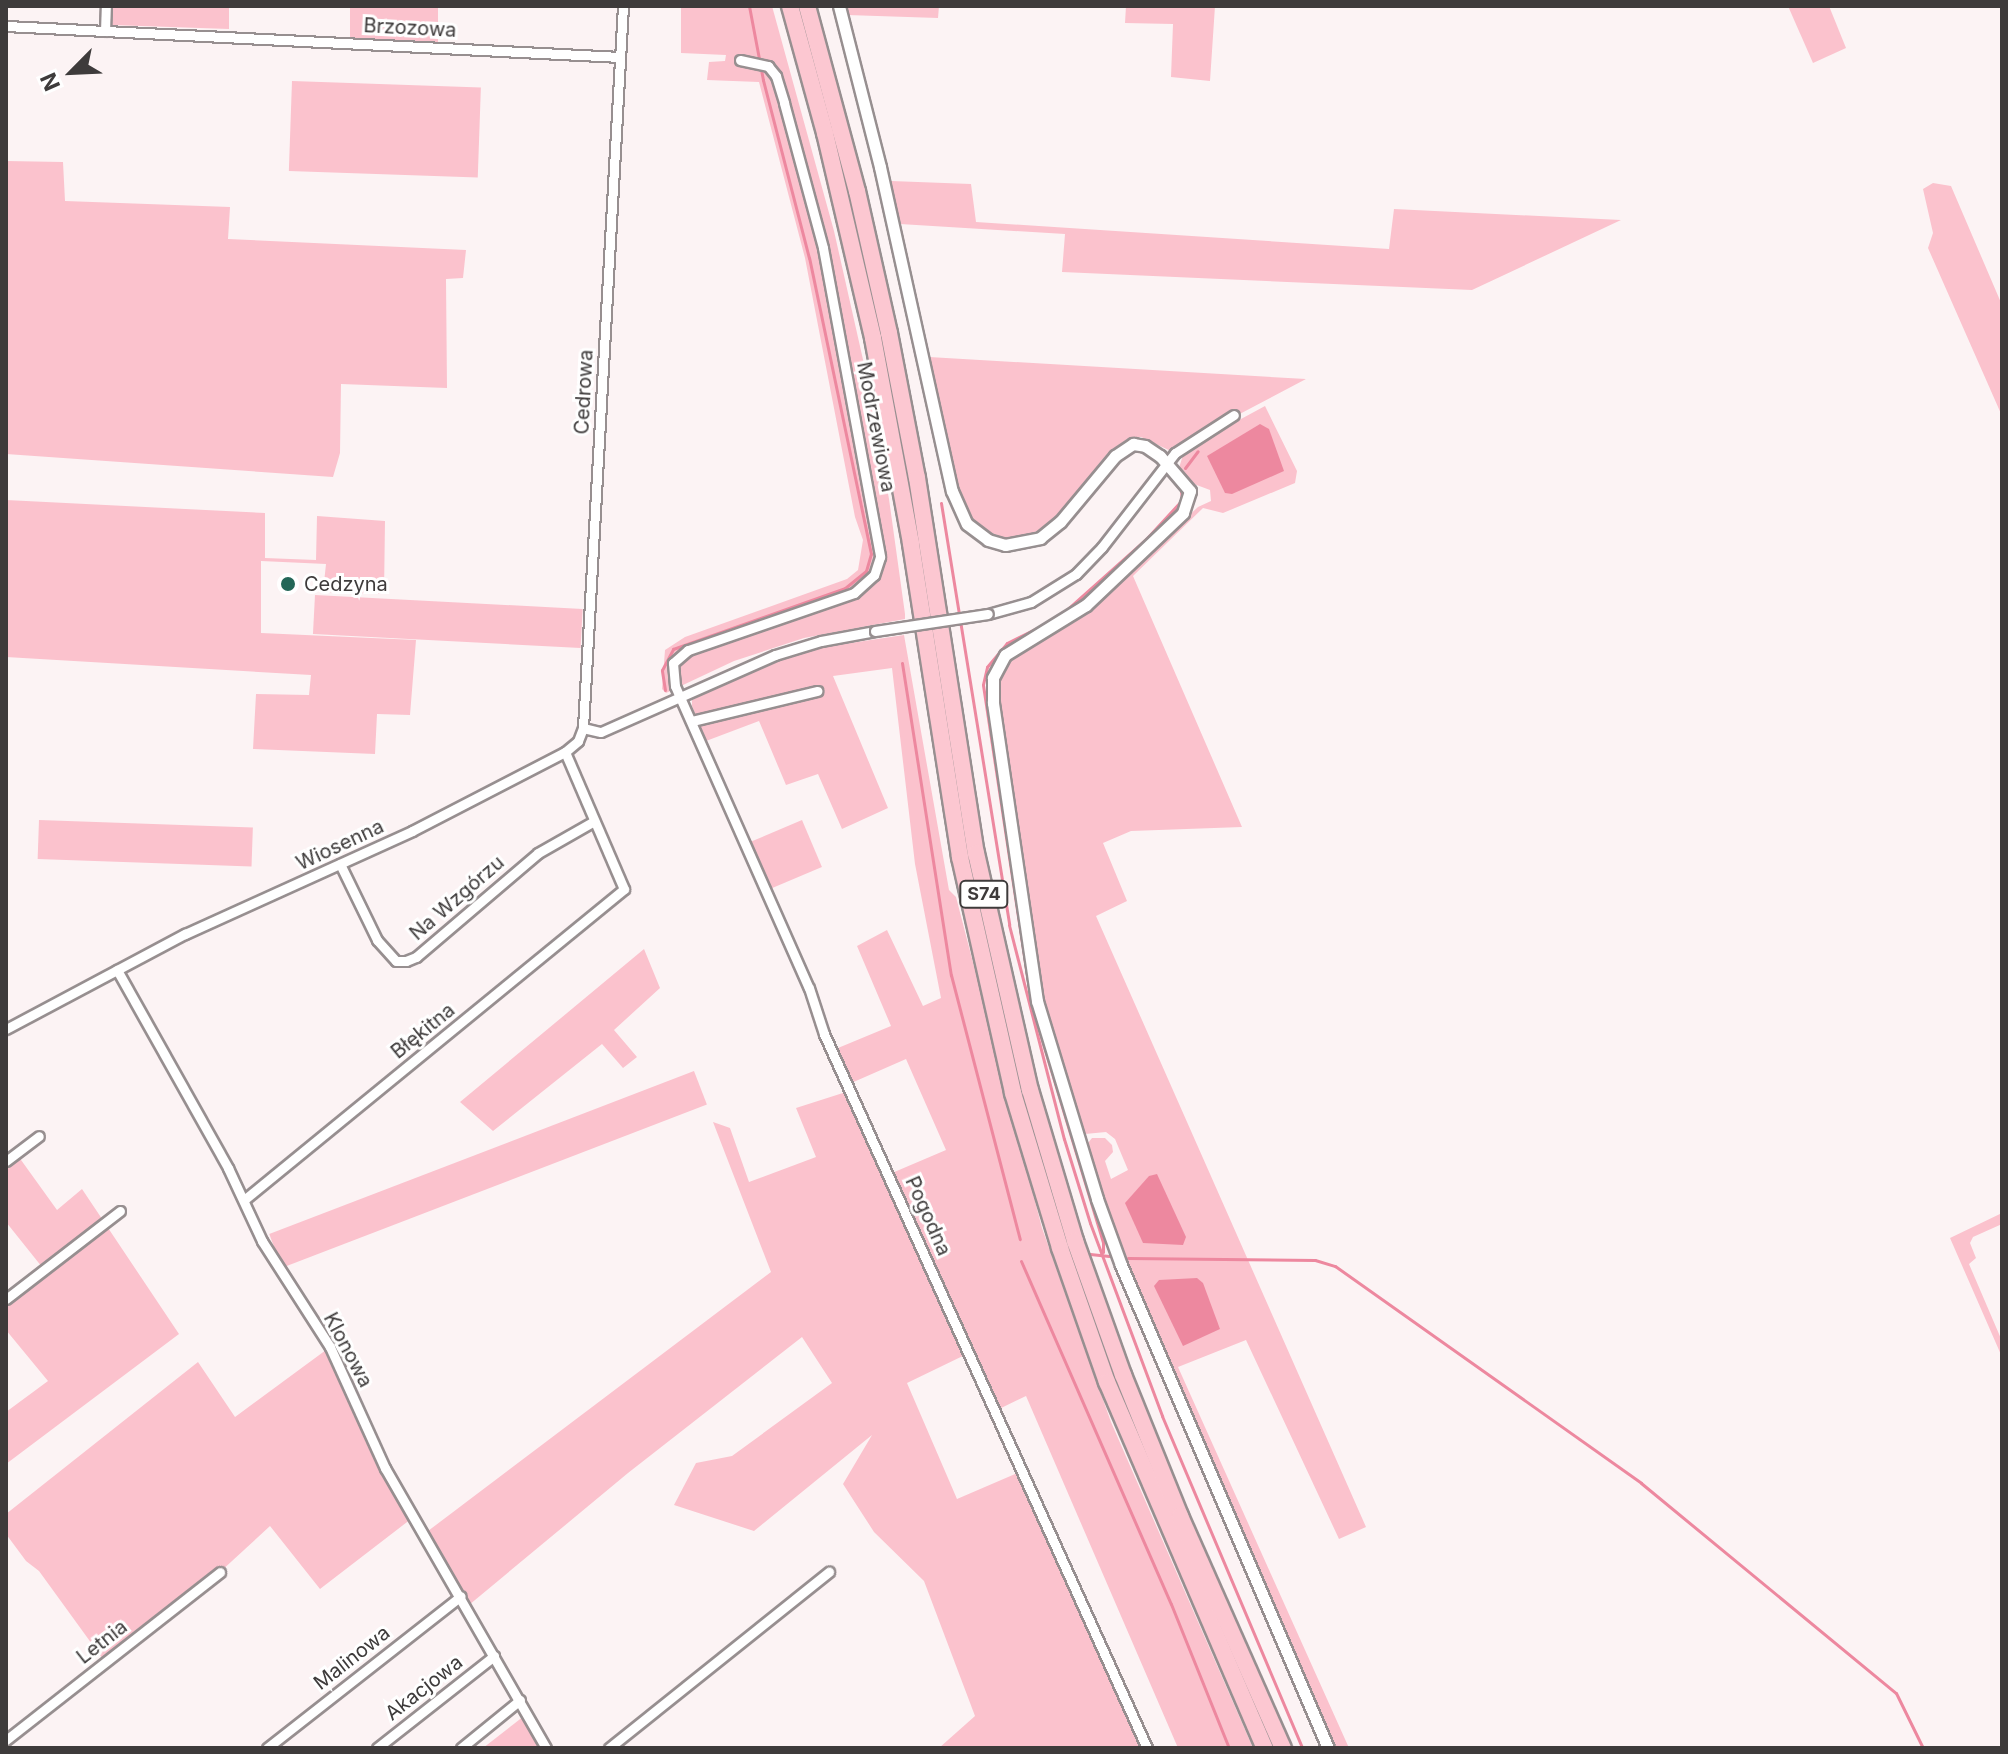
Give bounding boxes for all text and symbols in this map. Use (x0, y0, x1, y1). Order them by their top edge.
street label: Brzozowa (363, 14, 457, 42)
north arrow (32, 32, 112, 112)
text: N (35, 69, 65, 95)
street label: Cedrowa (570, 349, 598, 435)
street label: Modrzewiowa (852, 360, 900, 494)
place label: Cedzyna (304, 572, 388, 596)
marker: Cedzyna (279, 575, 297, 593)
street label: Wiosenna (293, 814, 387, 876)
street label: Na Wzgórzu (405, 851, 509, 945)
road number: S74 (958, 880, 1010, 908)
street label: Błękitna (386, 998, 460, 1064)
street label: Pogodna (900, 1173, 956, 1259)
street label: Klonowa (318, 1308, 378, 1392)
street label: Letnia (72, 1615, 132, 1669)
street label: Malinowa (309, 1621, 395, 1695)
street label: Akacjowa (381, 1650, 467, 1726)

